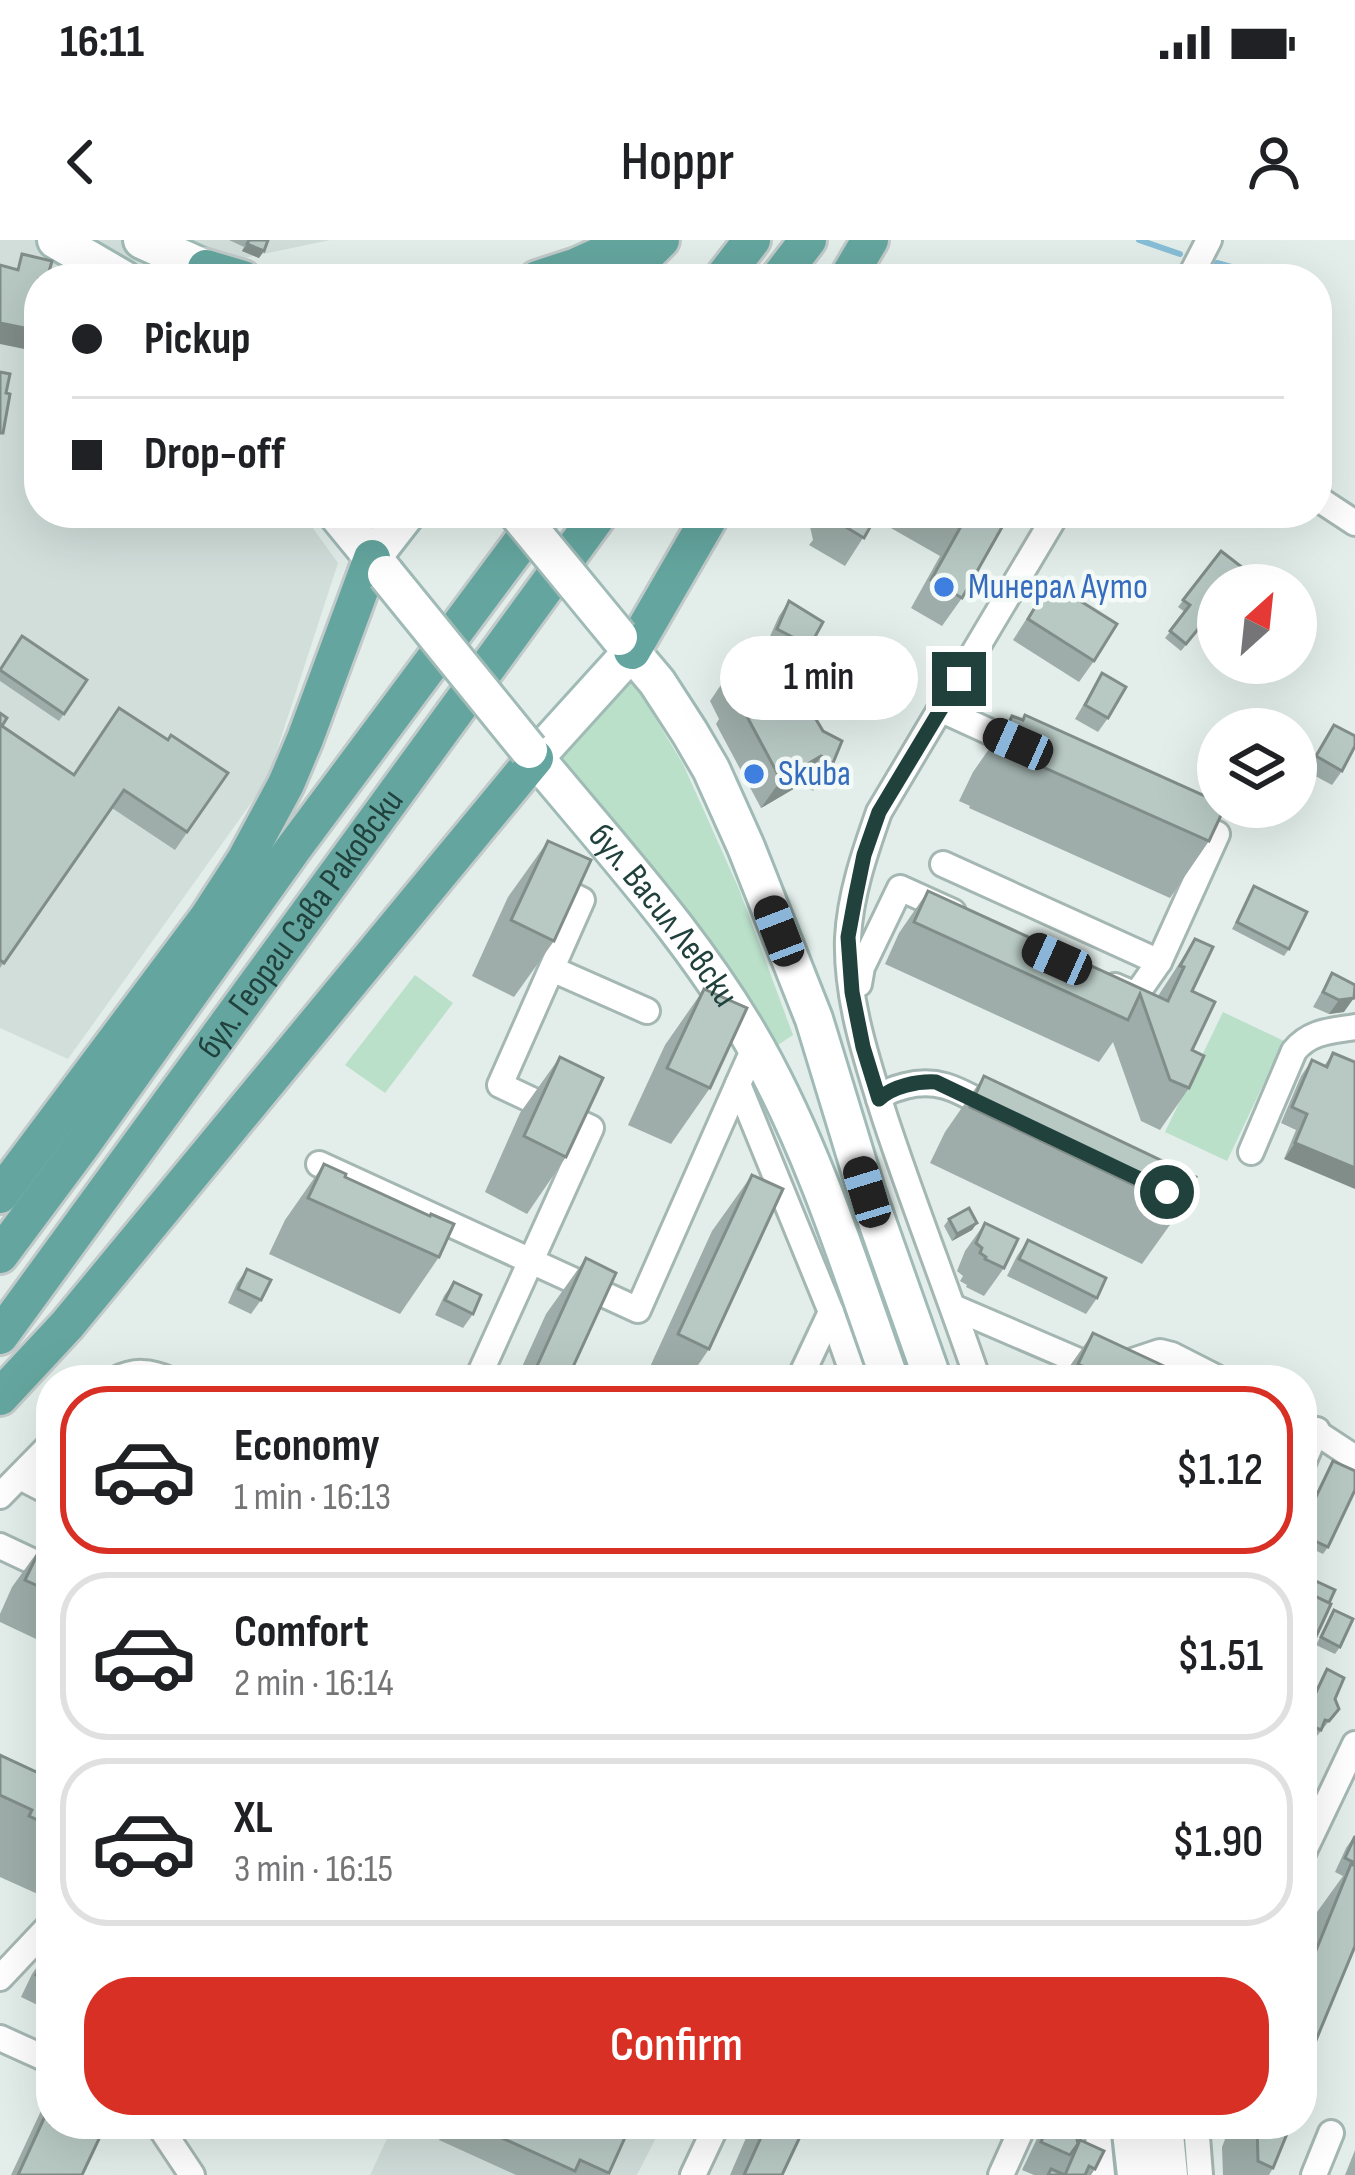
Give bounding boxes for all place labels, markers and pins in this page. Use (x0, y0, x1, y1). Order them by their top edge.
place label: Минерал Ауто (968, 566, 1148, 609)
marker: Минерал Ауто (931, 574, 957, 600)
place label: Skuba (778, 753, 851, 796)
marker: Skuba (741, 761, 767, 787)

